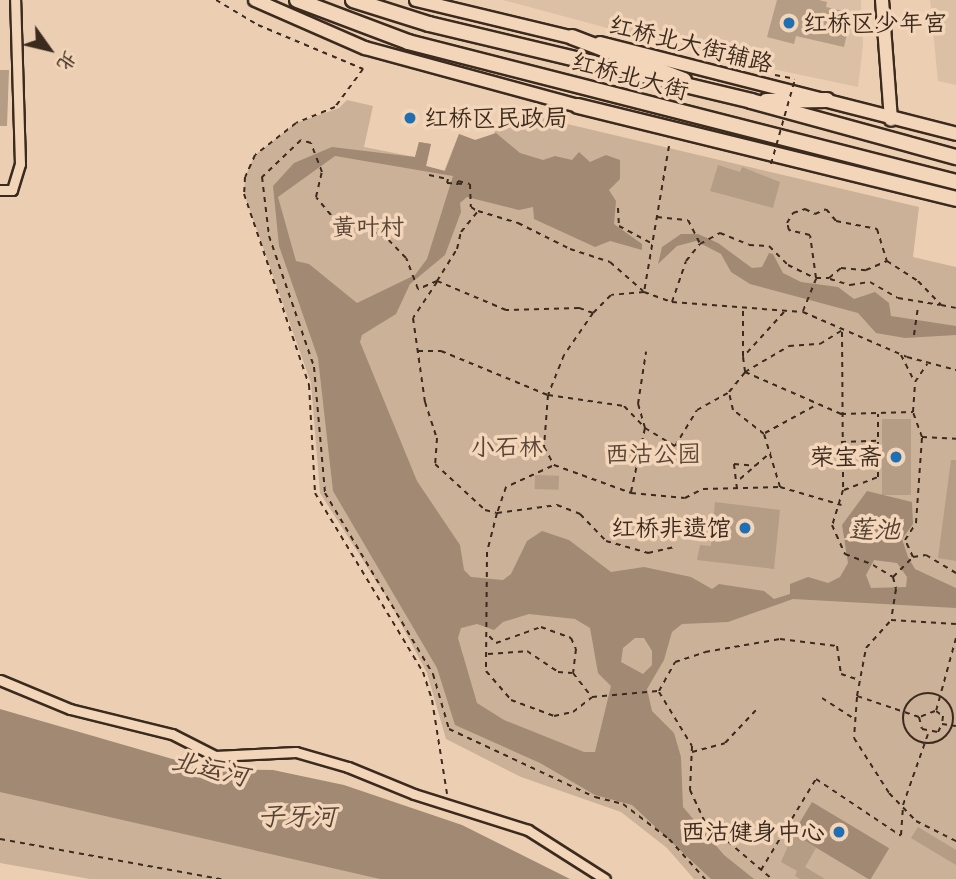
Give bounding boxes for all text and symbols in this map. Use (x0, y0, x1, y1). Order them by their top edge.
place label: 红桥区少年宫 (803, 9, 947, 37)
street label: 红桥北大街辅路 (606, 10, 776, 78)
north arrow (14, 14, 84, 84)
marker: 红桥区少年宫 (781, 15, 797, 31)
text: 北 (52, 47, 82, 75)
street label: 红桥北大街 (568, 47, 692, 105)
place label: 红桥区民政局 (424, 104, 568, 132)
marker: 红桥区民政局 (402, 110, 418, 126)
park label: 黄叶村 (332, 213, 404, 241)
park label: 小石林 (471, 433, 543, 461)
park label: 西沽公园 (605, 440, 701, 468)
place label: 荣宝斋 (810, 443, 882, 471)
marker: 荣宝斋 (888, 449, 904, 465)
place label: 红桥非遗馆 (611, 514, 731, 542)
water label: 莲池 (848, 514, 900, 546)
marker: 红桥非遗馆 (737, 520, 753, 536)
water label: 北运河 (168, 745, 252, 793)
water label: 子牙河 (258, 801, 336, 833)
place label: 西沽健身中心 (681, 818, 825, 846)
marker: 西沽健身中心 (831, 824, 847, 840)

